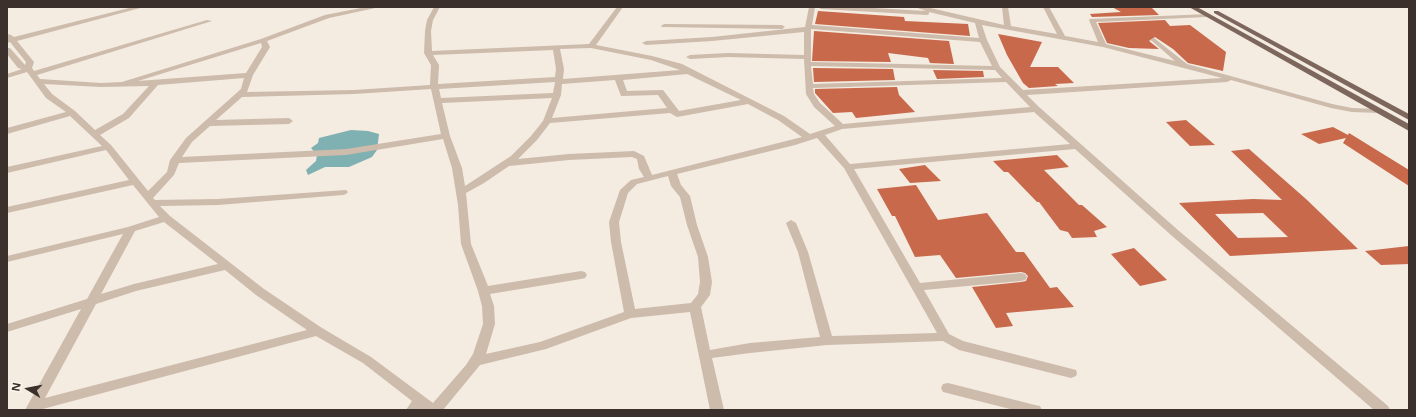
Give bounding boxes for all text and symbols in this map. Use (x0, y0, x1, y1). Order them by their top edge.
north arrow (8, 369, 48, 409)
text: N (8, 381, 24, 393)

